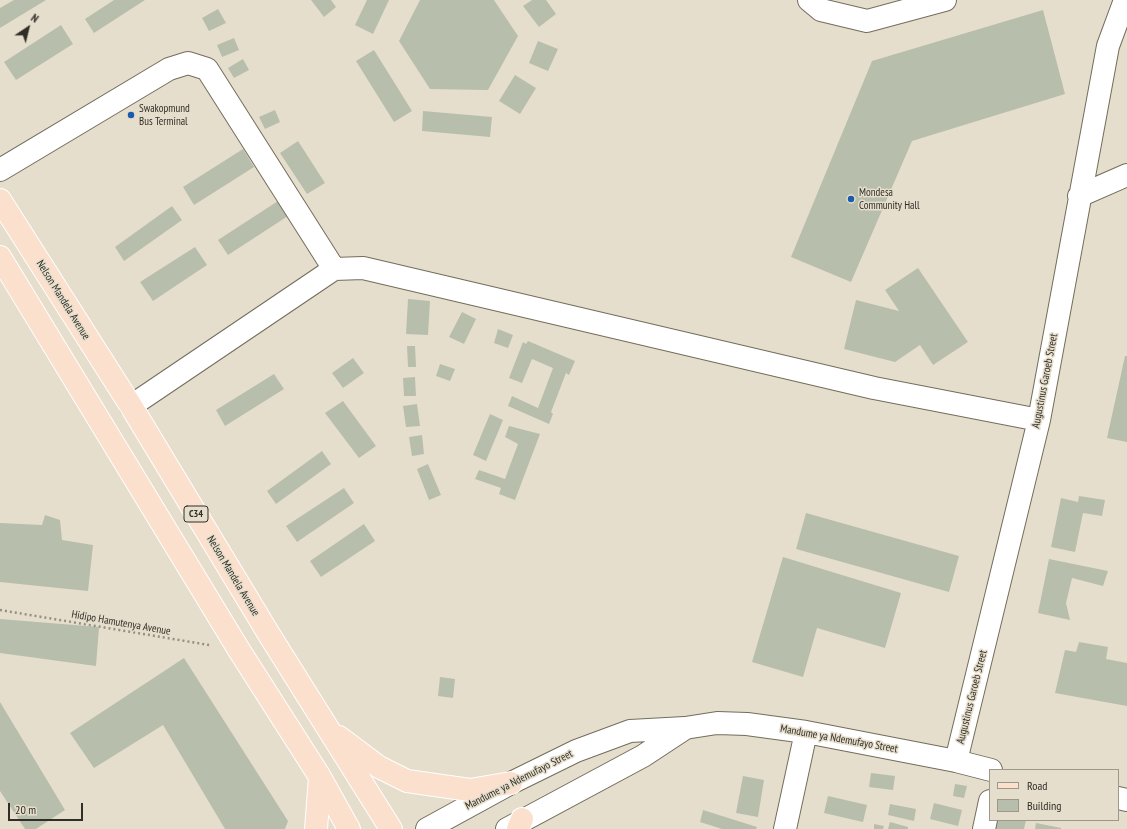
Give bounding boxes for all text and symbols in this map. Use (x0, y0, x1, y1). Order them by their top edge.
north arrow (8, 8, 48, 48)
text: N (28, 11, 41, 26)
place label: Swakopmund Bus Terminal (139, 102, 190, 128)
marker: Swakopmund Bus Terminal (126, 110, 136, 120)
place label: Mondesa Community Hall (859, 186, 920, 212)
marker: Mondesa Community Hall (846, 194, 856, 204)
street label: Nelson Mandela Avenue (33, 258, 93, 342)
street label: Augustinus Garoeb Street (1029, 332, 1061, 430)
road number: C34 (184, 506, 208, 522)
street label: Nelson Mandela Avenue (204, 533, 262, 619)
street label: Hidipo Hamutenya Avenue (70, 608, 172, 638)
street label: Augustinus Garoeb Street (954, 649, 990, 745)
street label: Mandume ya Ndemufayo Street (779, 722, 899, 756)
street label: Mandume ya Ndemufayo Street (463, 747, 575, 813)
legend (989, 769, 1119, 821)
text: Road (1027, 778, 1047, 793)
scale bar (10, 795, 85, 821)
text: Building (1027, 798, 1062, 813)
text: 20 m (15, 802, 36, 817)

